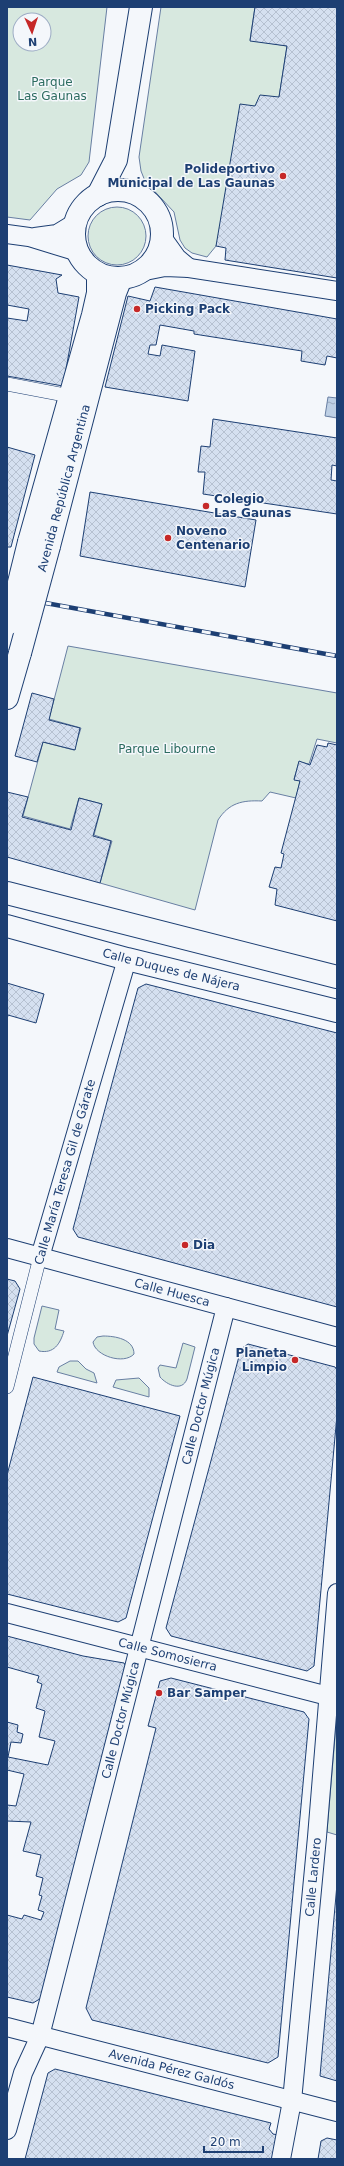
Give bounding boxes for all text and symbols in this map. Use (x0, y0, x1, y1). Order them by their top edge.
north arrow (12, 12, 52, 52)
text: N (28, 35, 37, 48)
park label: Parque Las Gaunas (17, 75, 87, 103)
place label: Polideportivo Municipal de Las Gaunas (107, 162, 275, 190)
marker: Polideportivo Municipal de Las Gaunas (278, 171, 288, 181)
place label: Picking Pack (145, 302, 231, 316)
marker: Picking Pack (132, 304, 142, 314)
street label: Avenida República Argentina (35, 403, 93, 573)
place label: Colegio Las Gaunas (214, 492, 291, 520)
marker: Colegio Las Gaunas (201, 501, 211, 511)
place label: Noveno Centenario (176, 524, 250, 552)
marker: Noveno Centenario (163, 533, 173, 543)
park label: Parque Libourne (118, 742, 216, 756)
street label: Calle Duques de Nájera (101, 946, 242, 994)
street label: Calle María Teresa Gil de Gárate (32, 1078, 98, 1266)
place label: Dia (193, 1238, 215, 1252)
marker: Dia (180, 1240, 190, 1250)
street label: Calle Huesca (133, 1276, 212, 1309)
street label: Calle Doctor Múgica (179, 1346, 222, 1466)
place label: Planeta Limpio (235, 1346, 287, 1374)
marker: Planeta Limpio (290, 1355, 300, 1365)
street label: Calle Somosierra (117, 1635, 219, 1674)
street label: Calle Doctor Múgica (99, 1660, 142, 1780)
place label: Bar Samper (167, 1686, 246, 1700)
marker: Bar Samper (154, 1688, 164, 1698)
street label: Calle Lardero (302, 1837, 324, 1917)
street label: Avenida Pérez Galdós (107, 2046, 236, 2092)
scale bar (204, 2128, 263, 2154)
text: 20 m (210, 2135, 241, 2149)

